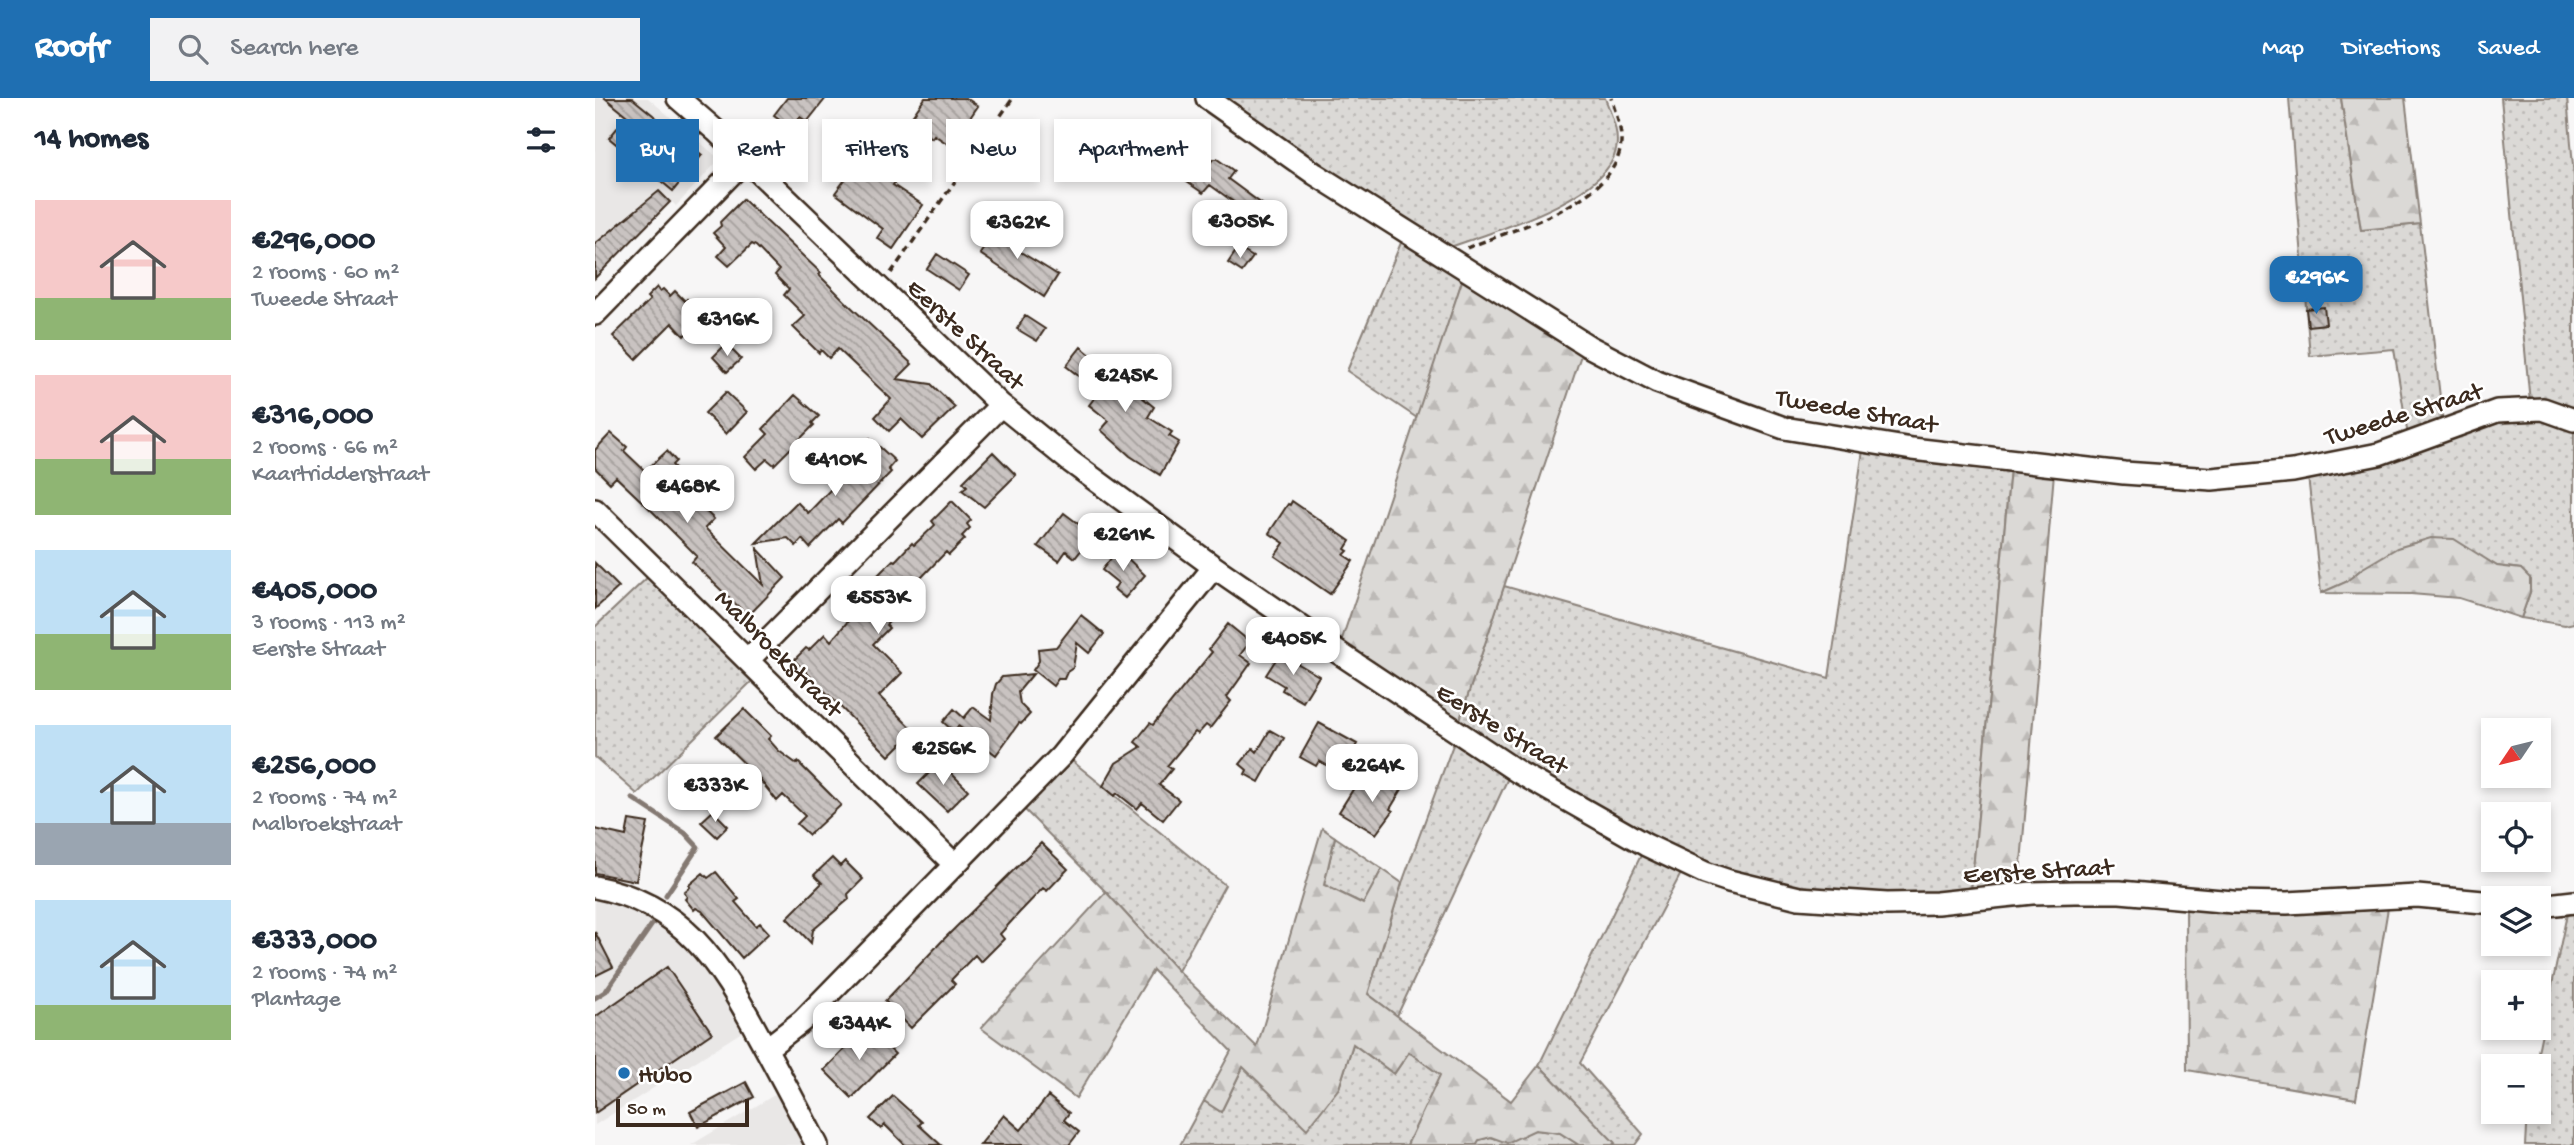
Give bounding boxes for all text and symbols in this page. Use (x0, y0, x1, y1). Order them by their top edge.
search box (150, 18, 640, 81)
text: Roofr (35, 30, 108, 68)
icon: search (174, 30, 212, 68)
text: Search here (230, 34, 358, 65)
text: Map (2262, 35, 2304, 64)
text: Directions (2342, 35, 2440, 64)
text: Saved (2478, 35, 2539, 64)
chip: Buy (616, 119, 699, 182)
chip: Rent (713, 119, 808, 182)
chip: Filters (822, 119, 932, 182)
chip: New (946, 119, 1040, 182)
chip: Apartment (1054, 119, 1211, 182)
icon: filters (522, 121, 560, 159)
text: 14 homes (35, 123, 148, 158)
pin: €305K (1191, 200, 1289, 260)
pin: €362K (968, 202, 1066, 261)
text: €305K (1208, 209, 1272, 236)
text: €362K (986, 210, 1048, 237)
text: €296,000 (252, 225, 375, 260)
icon: home (91, 228, 175, 312)
pin: €296K (2267, 256, 2365, 316)
text: 2 rooms · 60 m² (252, 260, 399, 287)
text: €296K (2286, 265, 2346, 292)
street label: Eerste Straat (899, 274, 1031, 400)
text: Tweede Straat (252, 287, 396, 314)
pin: €316K (678, 299, 776, 358)
text: €316K (697, 307, 757, 334)
pin: €245K (1076, 354, 1174, 414)
text: €245K (1095, 363, 1155, 390)
street label: Tweede Straat (2320, 377, 2489, 456)
street label: Tweede Straat (1771, 384, 1942, 443)
text: €316,000 (252, 400, 373, 435)
icon: home (91, 403, 175, 487)
text: 2 rooms · 66 m² (252, 435, 398, 462)
pin: €410K (786, 438, 884, 498)
text: €410K (805, 447, 865, 474)
text: Kaartridderstraat (252, 462, 429, 489)
pin: €468K (638, 466, 736, 525)
text: €468K (656, 474, 718, 501)
pin: €261K (1074, 514, 1172, 573)
text: €261K (1094, 522, 1152, 549)
text: €405,000 (252, 575, 377, 610)
pin: €553K (829, 576, 927, 636)
icon: home (91, 578, 175, 662)
street label: Malbroekstraat (706, 585, 849, 727)
text: €553K (847, 585, 909, 612)
text: 3 rooms · 113 m² (252, 610, 406, 637)
pin: €405K (1244, 618, 1342, 677)
text: €405K (1262, 626, 1324, 653)
text: Eerste Straat (252, 637, 385, 664)
street label: Eerste Straat (1429, 678, 1574, 785)
north arrow (2481, 718, 2551, 788)
map controls (2481, 718, 2551, 1124)
pin: €256K (894, 728, 992, 787)
text: €256K (912, 736, 974, 763)
pin: €264K (1323, 744, 1421, 804)
text: €256,000 (252, 750, 376, 785)
icon: home (91, 753, 175, 837)
text: €264K (1342, 753, 1402, 780)
pin: €333K (666, 764, 764, 824)
text: €333K (684, 773, 746, 800)
text: 2 rooms · 74 m² (252, 785, 397, 812)
button: locate (2481, 802, 2551, 872)
text: Malbroekstraat (252, 812, 401, 839)
street label: Eerste Straat (1963, 854, 2116, 893)
button: layers (2481, 886, 2551, 956)
text: €333,000 (252, 925, 377, 960)
icon: home (91, 928, 175, 1012)
text: 2 rooms · 74 m² (252, 960, 397, 987)
button: + (2481, 970, 2551, 1040)
text: Plantage (252, 987, 341, 1014)
pin: €344K (810, 1002, 908, 1062)
text: €344K (829, 1011, 889, 1038)
button: − (2481, 1054, 2551, 1124)
place label: Hubo (638, 1062, 692, 1093)
marker: Hubo (616, 1065, 632, 1081)
scale bar (616, 1096, 749, 1128)
text: 50 m (627, 1099, 666, 1122)

